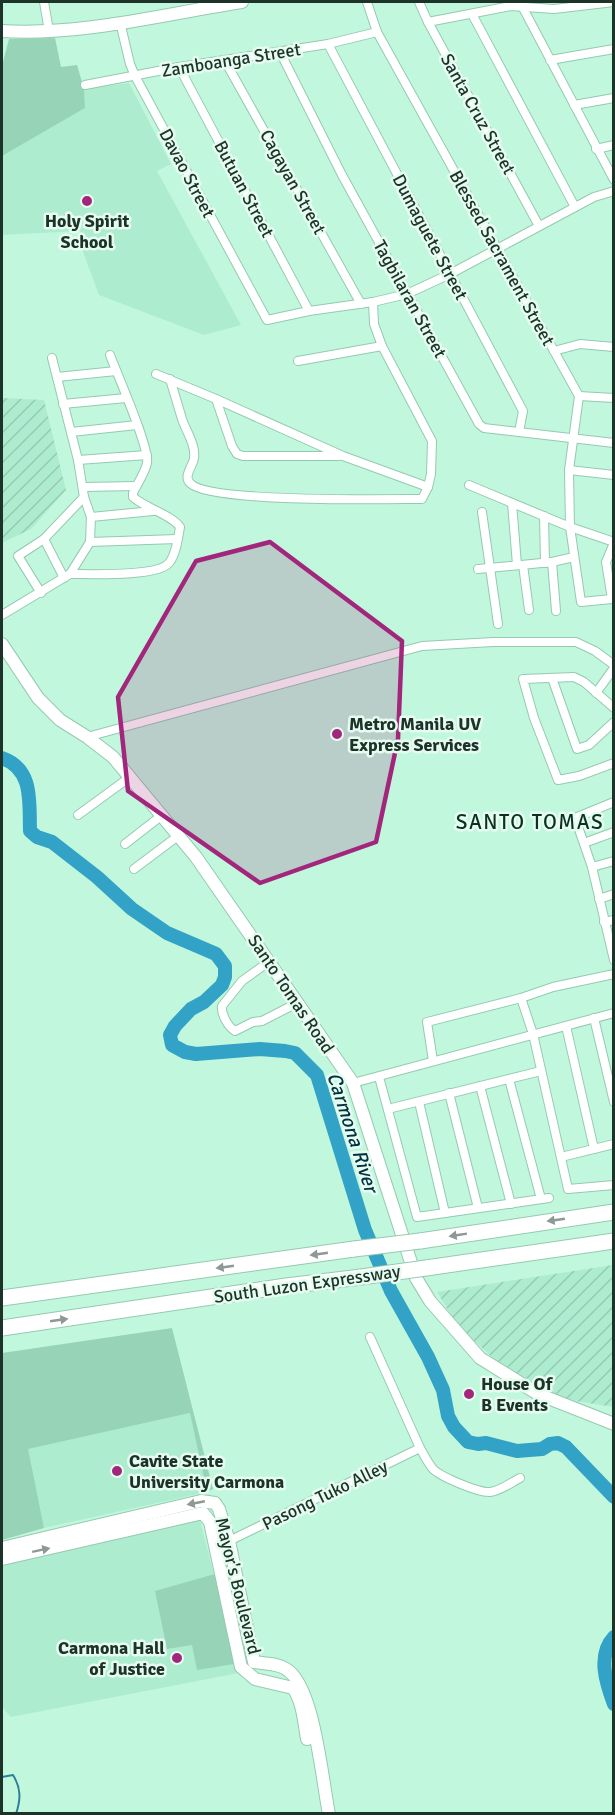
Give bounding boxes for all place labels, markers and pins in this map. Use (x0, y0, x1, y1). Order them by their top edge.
marker: Holy Spirit School (80, 194, 94, 208)
place label: Holy Spirit School (45, 210, 130, 253)
place label: Metro Manila UV Express Services (349, 713, 481, 756)
marker: Metro Manila UV Express Services (330, 727, 344, 741)
place label: House Of B Events (481, 1373, 554, 1416)
marker: House Of B Events (462, 1387, 476, 1401)
place label: Cavite State University Carmona (129, 1450, 284, 1493)
marker: Cavite State University Carmona (110, 1464, 124, 1478)
place label: Carmona Hall of Justice (58, 1637, 165, 1680)
marker: Carmona Hall of Justice (170, 1651, 184, 1665)

